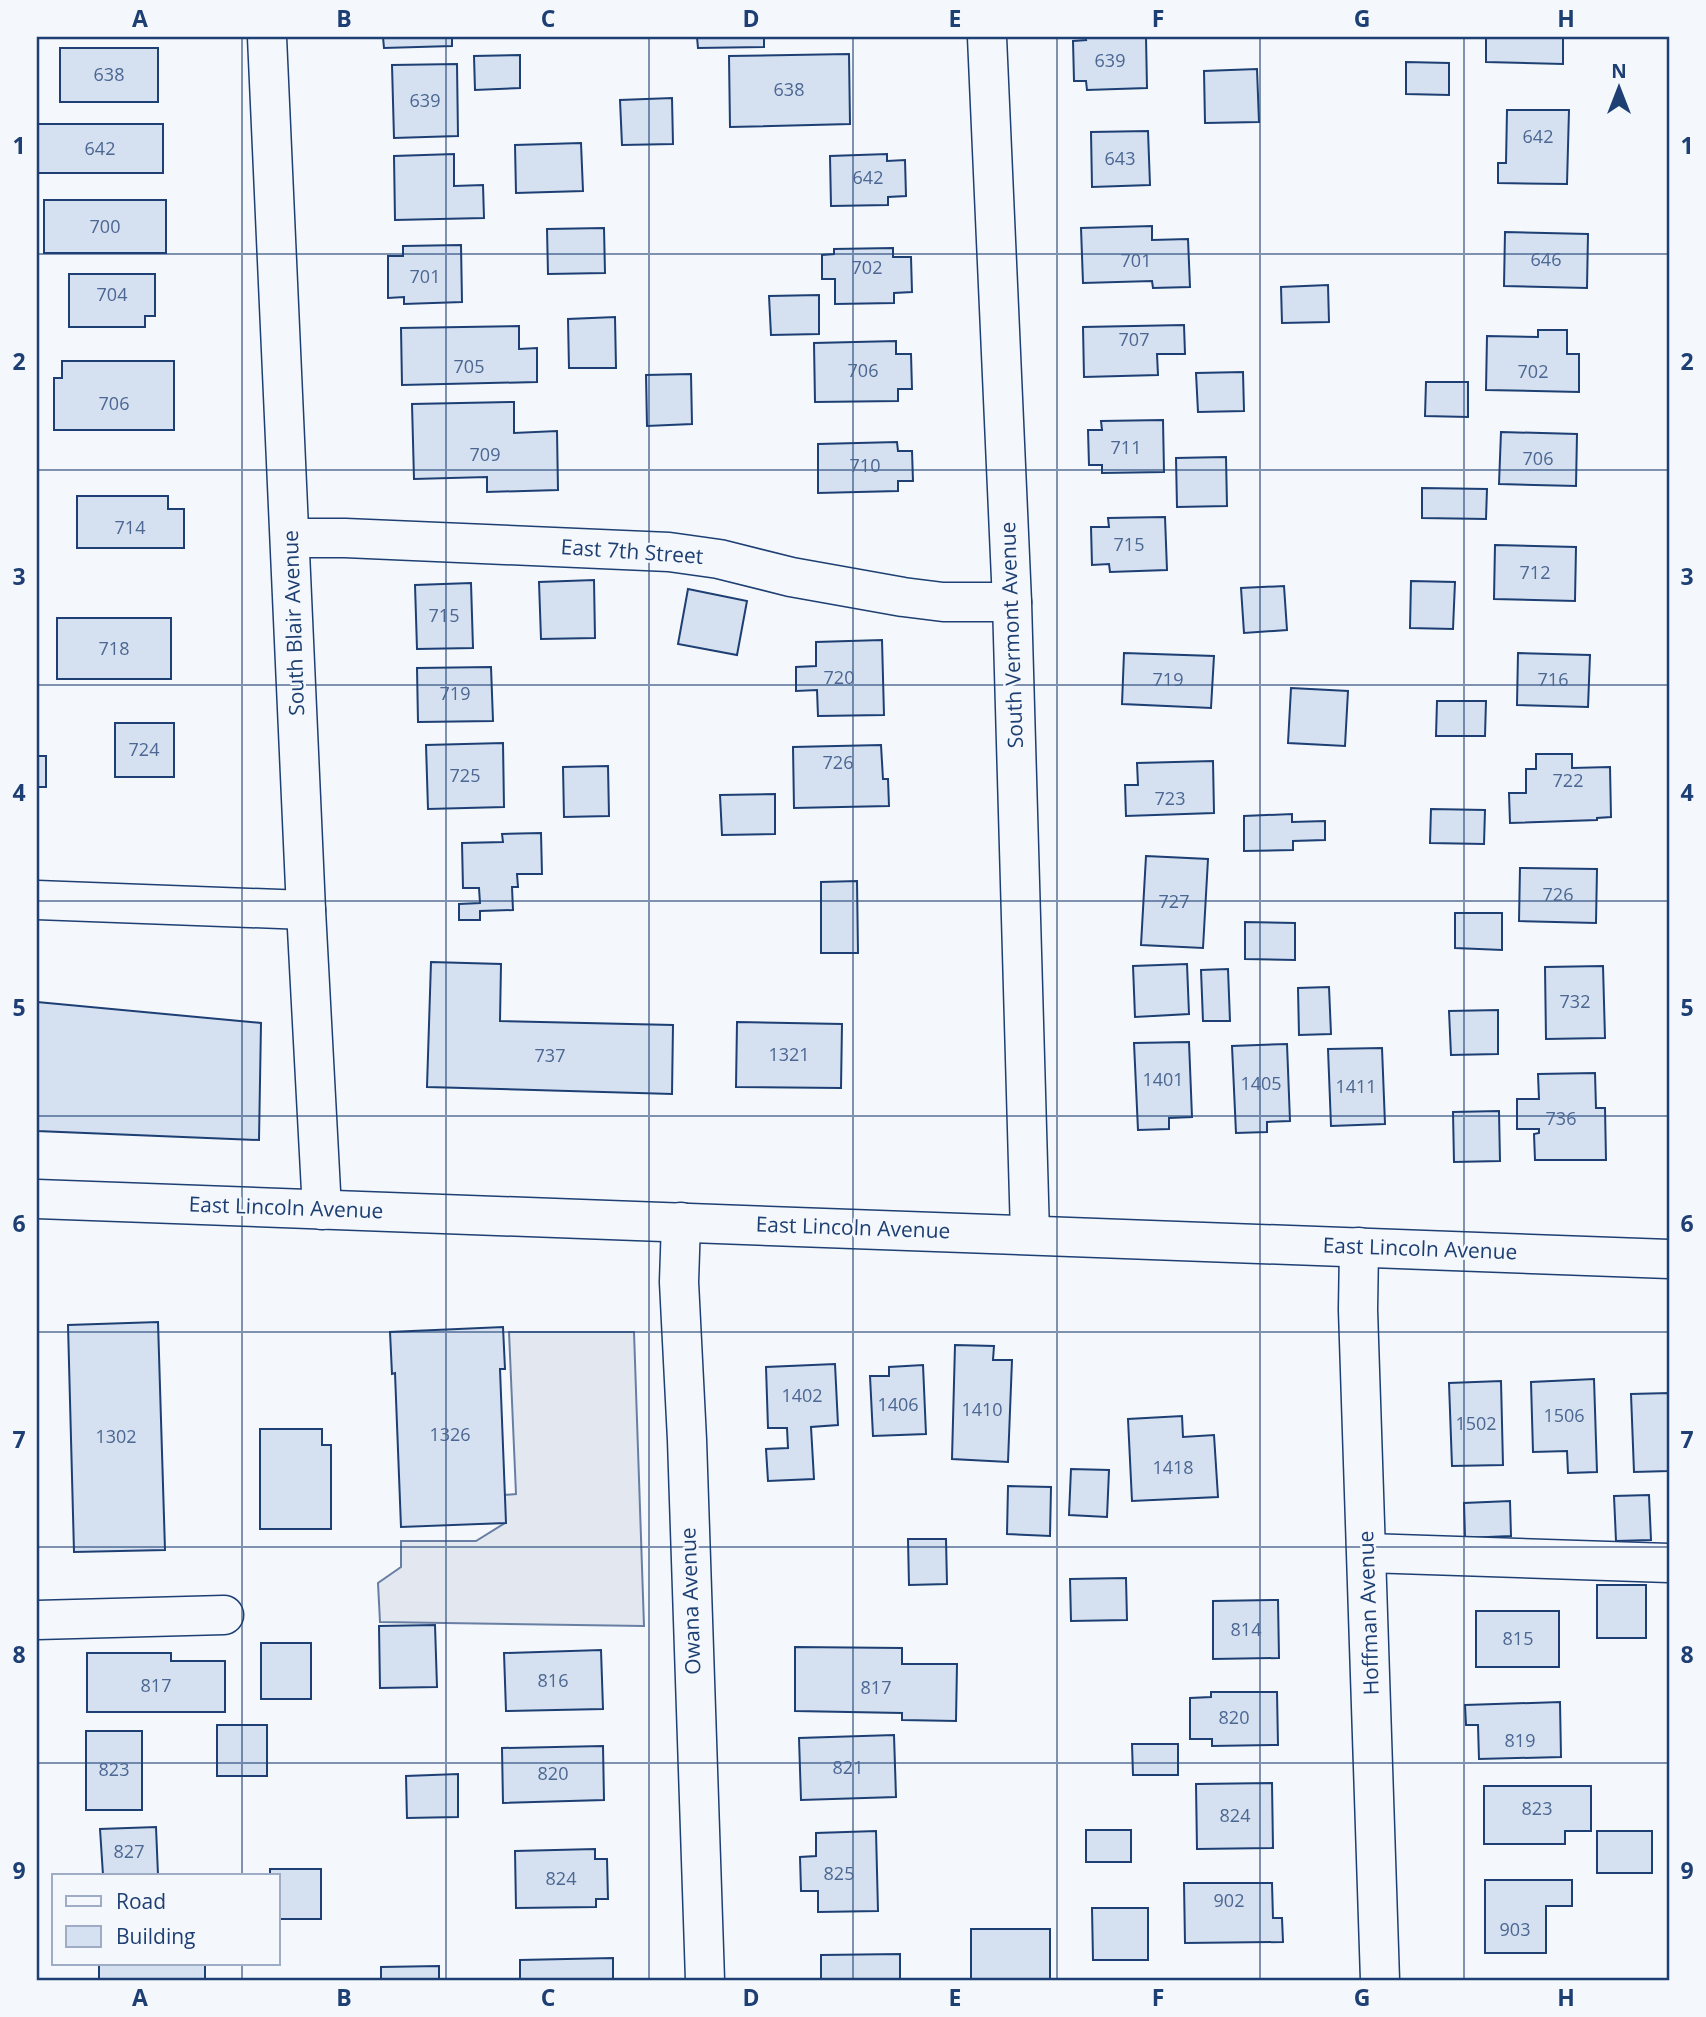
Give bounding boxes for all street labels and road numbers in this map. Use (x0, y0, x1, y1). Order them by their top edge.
street label: South Vermont Avenue (993, 521, 1029, 749)
street label: South Blair Avenue (276, 530, 310, 716)
street label: East 7th Street (560, 532, 704, 570)
street label: East Lincoln Avenue (188, 1190, 384, 1224)
street label: East Lincoln Avenue (755, 1210, 951, 1244)
street label: East Lincoln Avenue (1322, 1231, 1518, 1265)
street label: Owana Avenue (673, 1527, 707, 1675)
street label: Hoffman Avenue (1351, 1530, 1385, 1696)

